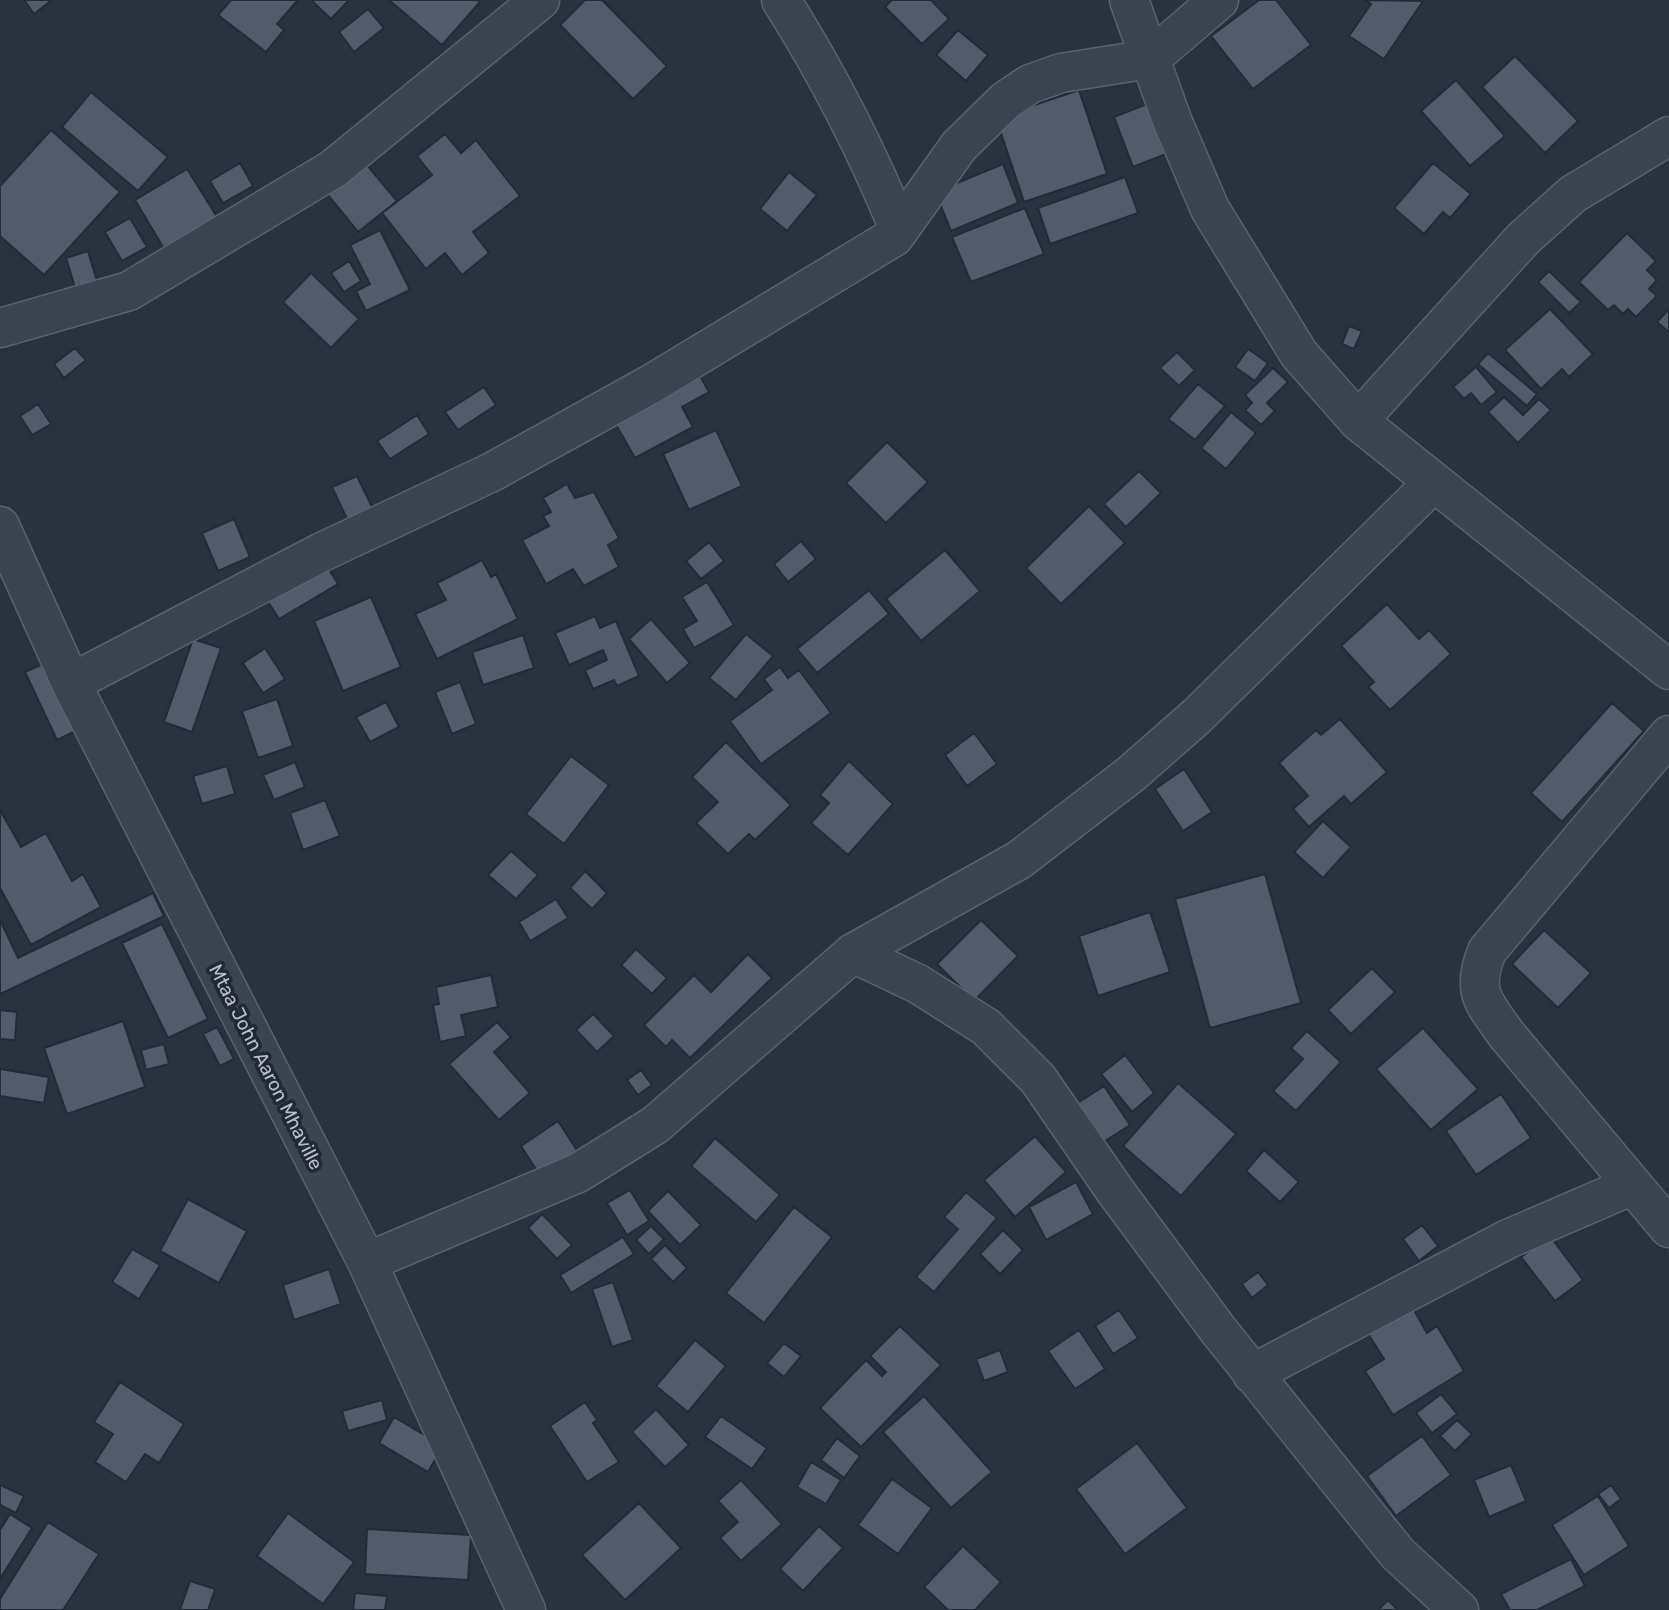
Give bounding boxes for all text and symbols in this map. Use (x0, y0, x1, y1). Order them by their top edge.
street label: Mtaa John Aaron Mhaville (204, 960, 328, 1174)

